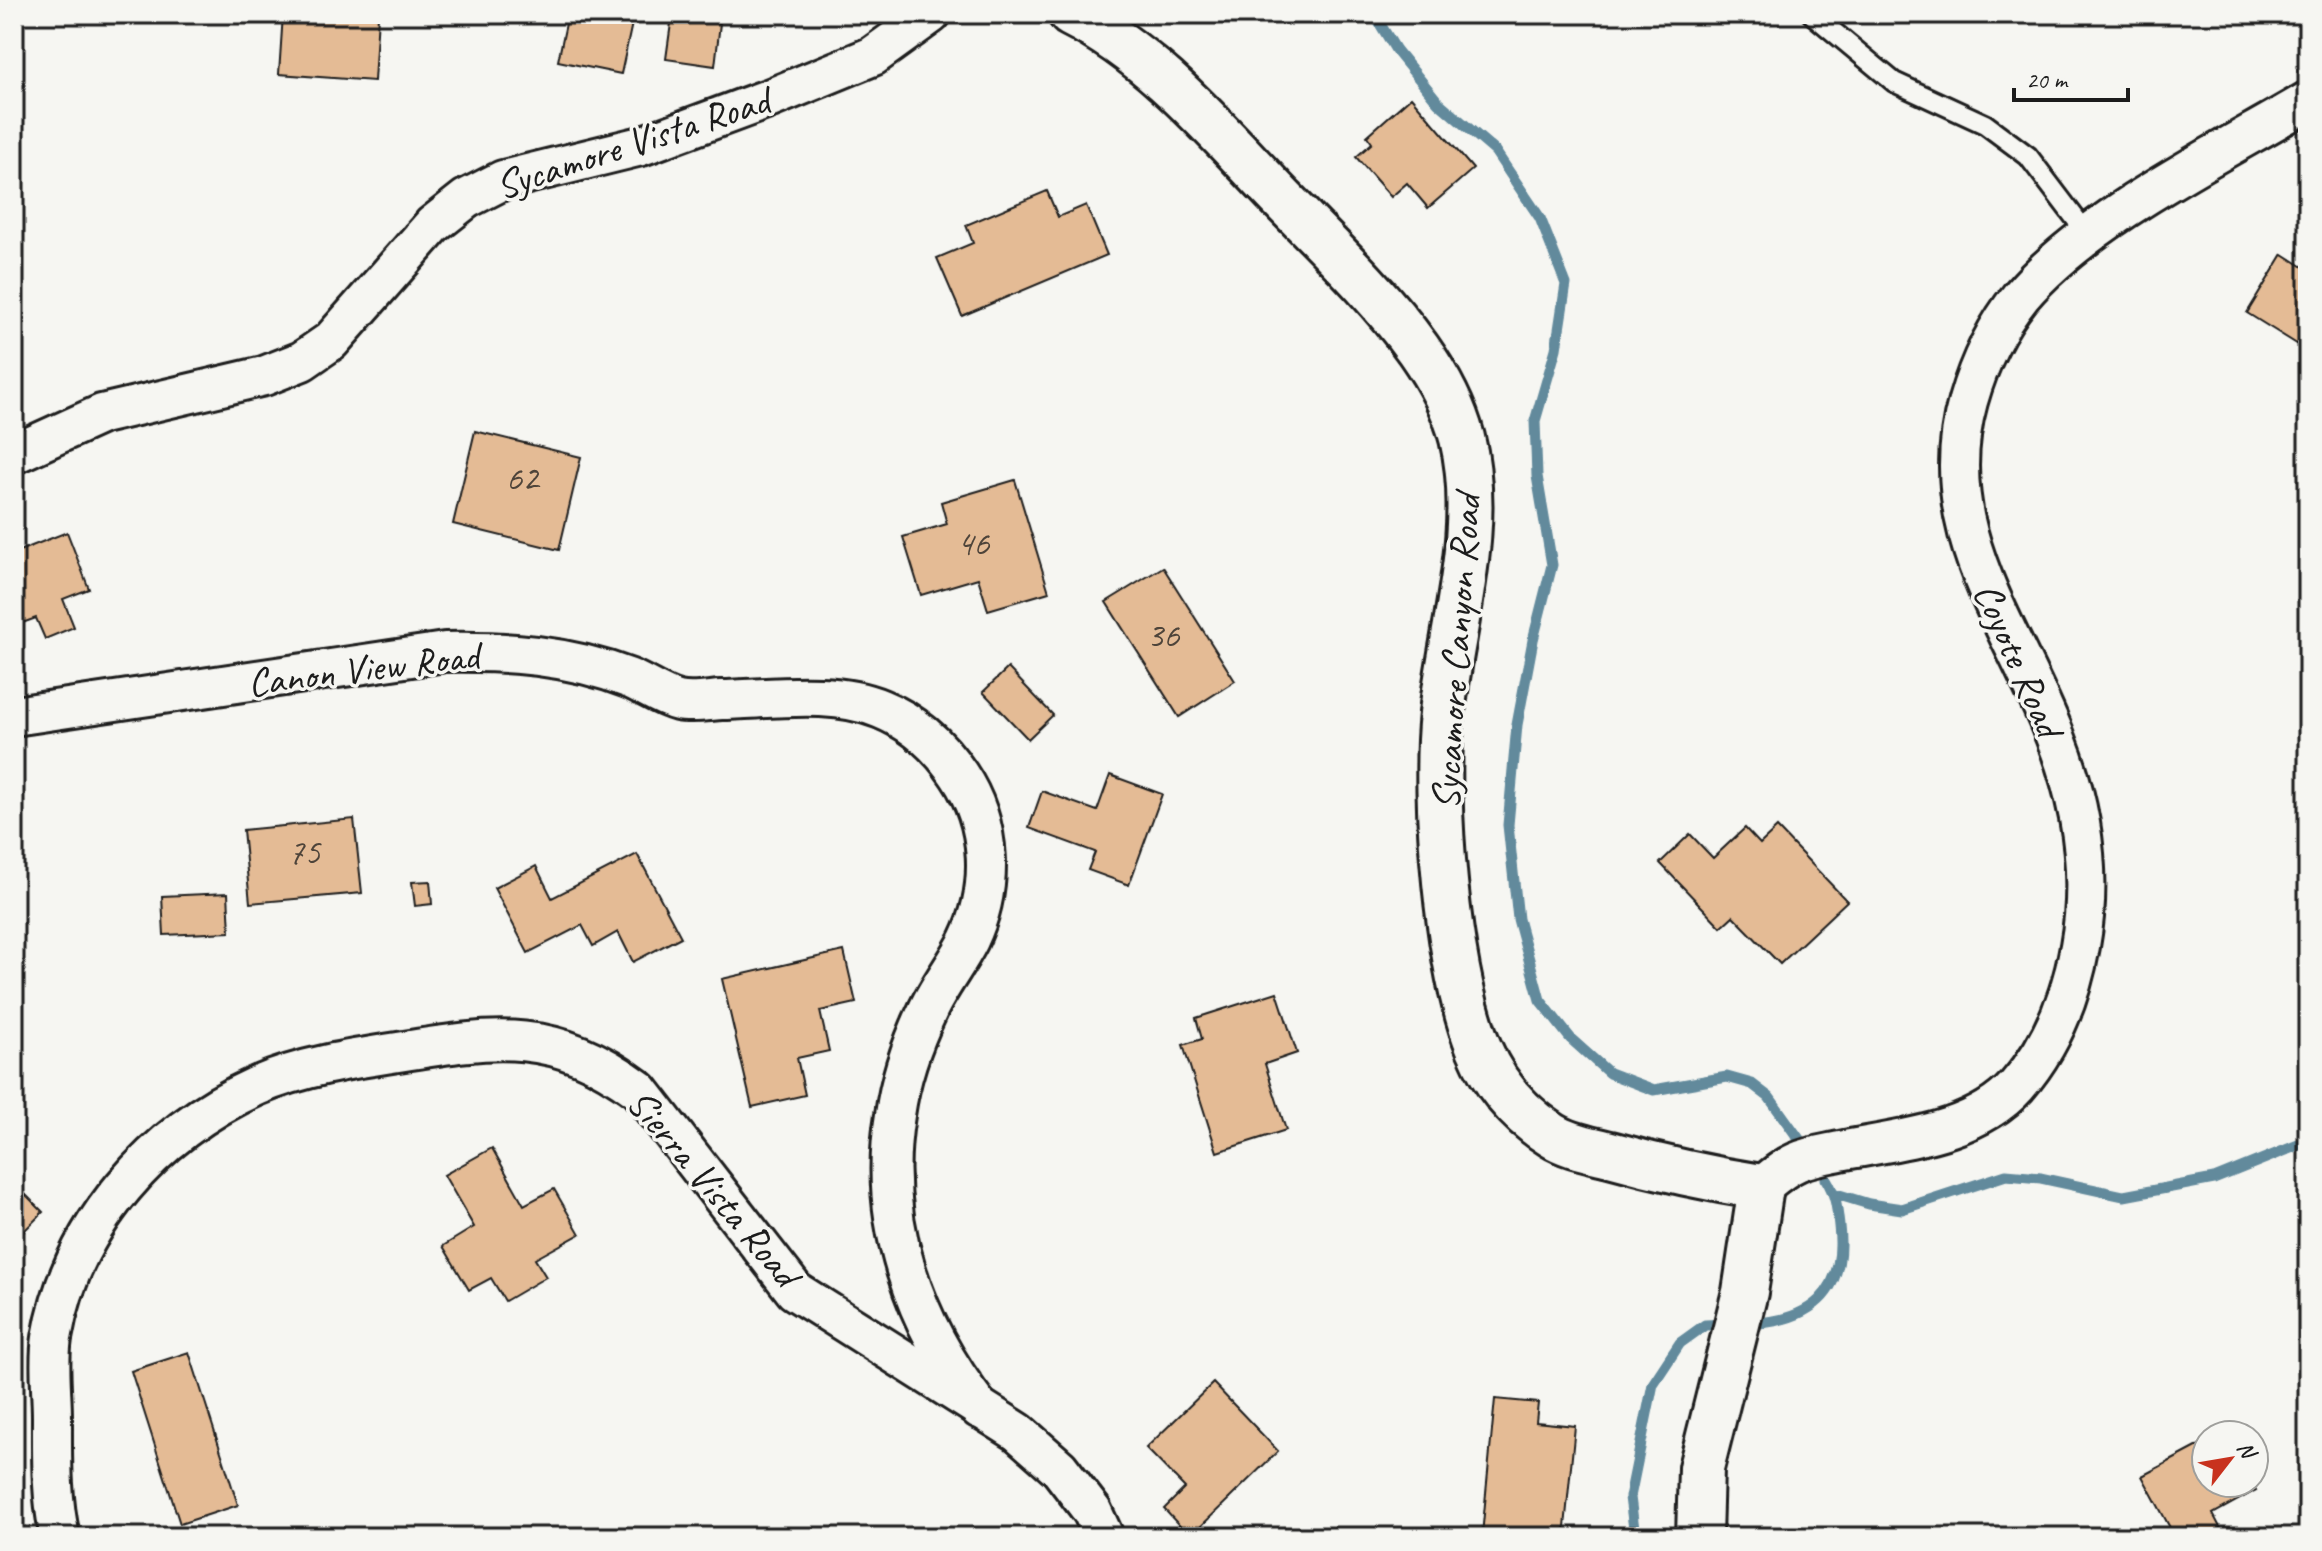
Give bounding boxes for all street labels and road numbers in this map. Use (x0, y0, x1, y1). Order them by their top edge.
street label: Sycamore Vista Road (489, 73, 781, 211)
street label: Sycamore Canyon Road (1420, 487, 1492, 811)
street label: Coyote Road (1962, 575, 2076, 749)
street label: Canon View Road (245, 629, 488, 708)
street label: Sierra Vista Road (616, 1079, 814, 1301)

